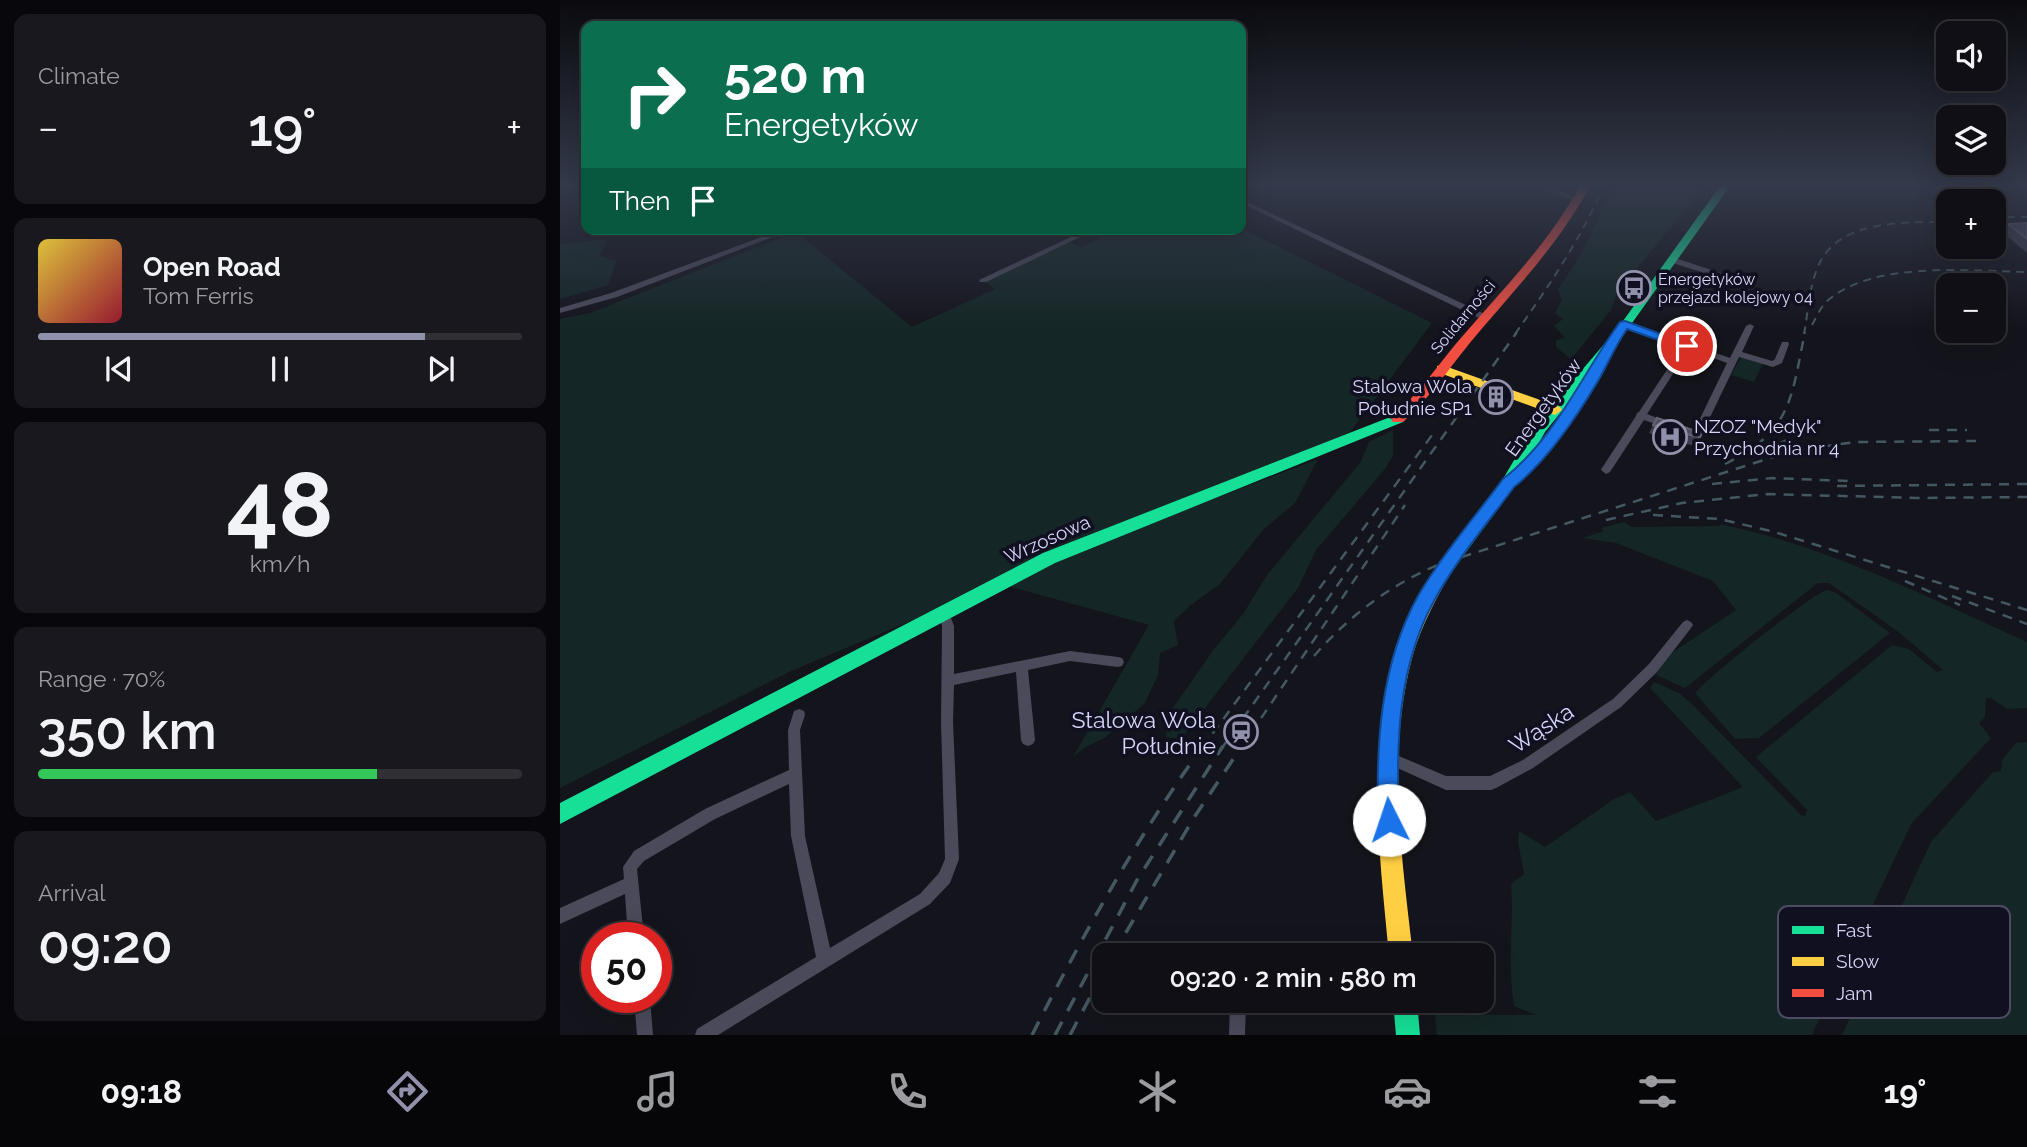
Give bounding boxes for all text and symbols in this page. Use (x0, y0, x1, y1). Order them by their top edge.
map controls (1936, 21, 2006, 343)
button: sound (1936, 21, 2006, 91)
text: 520 m (724, 47, 866, 104)
icon: right (609, 49, 700, 140)
text: Climate (38, 62, 120, 89)
text: 19° (248, 97, 316, 158)
text: − (38, 105, 58, 150)
text: + (506, 105, 522, 150)
button: layers (1936, 105, 2006, 175)
text: Energetyków (724, 106, 919, 143)
icon: arrive (684, 182, 722, 220)
text: Then (609, 186, 670, 216)
button: + (1936, 189, 2006, 259)
text: Open Road (143, 252, 281, 282)
bus stop icon: Energetyków przejazd kolejowy 04 (1615, 269, 1653, 307)
place label: Energetyków przejazd kolejowy 04 (1658, 270, 1813, 307)
button: − (1936, 273, 2006, 343)
street label: Solidarności (1427, 276, 1499, 358)
text: Tom Ferris (143, 282, 254, 309)
pin (1657, 316, 1717, 376)
icon: arrive (1668, 327, 1706, 365)
icon: previous (100, 350, 138, 388)
icon: pause (261, 350, 299, 388)
icon: next (422, 350, 460, 388)
street label: Energetyków (1500, 353, 1586, 460)
place label: Stalowa Wola Południe SP1 (1353, 375, 1472, 419)
building icon: Stalowa Wola Południe SP1 (1477, 378, 1515, 416)
place label: NZOZ "Medyk" Przychodnia nr 4 (1694, 415, 1839, 459)
hospital icon: NZOZ "Medyk" Przychodnia nr 4 (1651, 418, 1689, 456)
text: 48 (227, 451, 333, 558)
street label: Wrzosowa (1001, 510, 1093, 568)
text: km/h (250, 550, 310, 577)
text: Range · 70% (38, 665, 165, 692)
street label: Wąska (1504, 697, 1578, 759)
text: 350 km (38, 700, 217, 761)
place label: Stalowa Wola Południe (1071, 706, 1216, 759)
station icon: Stalowa Wola Południe (1222, 713, 1260, 751)
position arrow (1352, 783, 1426, 857)
text: Arrival (38, 879, 105, 906)
legend (1778, 906, 2010, 1018)
text: 09:20 (38, 914, 173, 975)
text: Fast (1836, 919, 1872, 941)
speed limit sign: 50 (581, 922, 672, 1013)
text: Slow (1836, 950, 1880, 972)
text: 09:20 · 2 min · 580 m (1169, 963, 1417, 993)
text: Jam (1836, 982, 1873, 1004)
icon: directions (383, 1067, 432, 1116)
icon: music (633, 1067, 682, 1116)
icon: phone (883, 1067, 932, 1116)
icon: climate (1133, 1067, 1182, 1116)
icon: car (1383, 1067, 1432, 1116)
icon: filters (1633, 1067, 1682, 1116)
text: 09:18 (101, 1073, 182, 1110)
text: 19° (1884, 1073, 1926, 1110)

